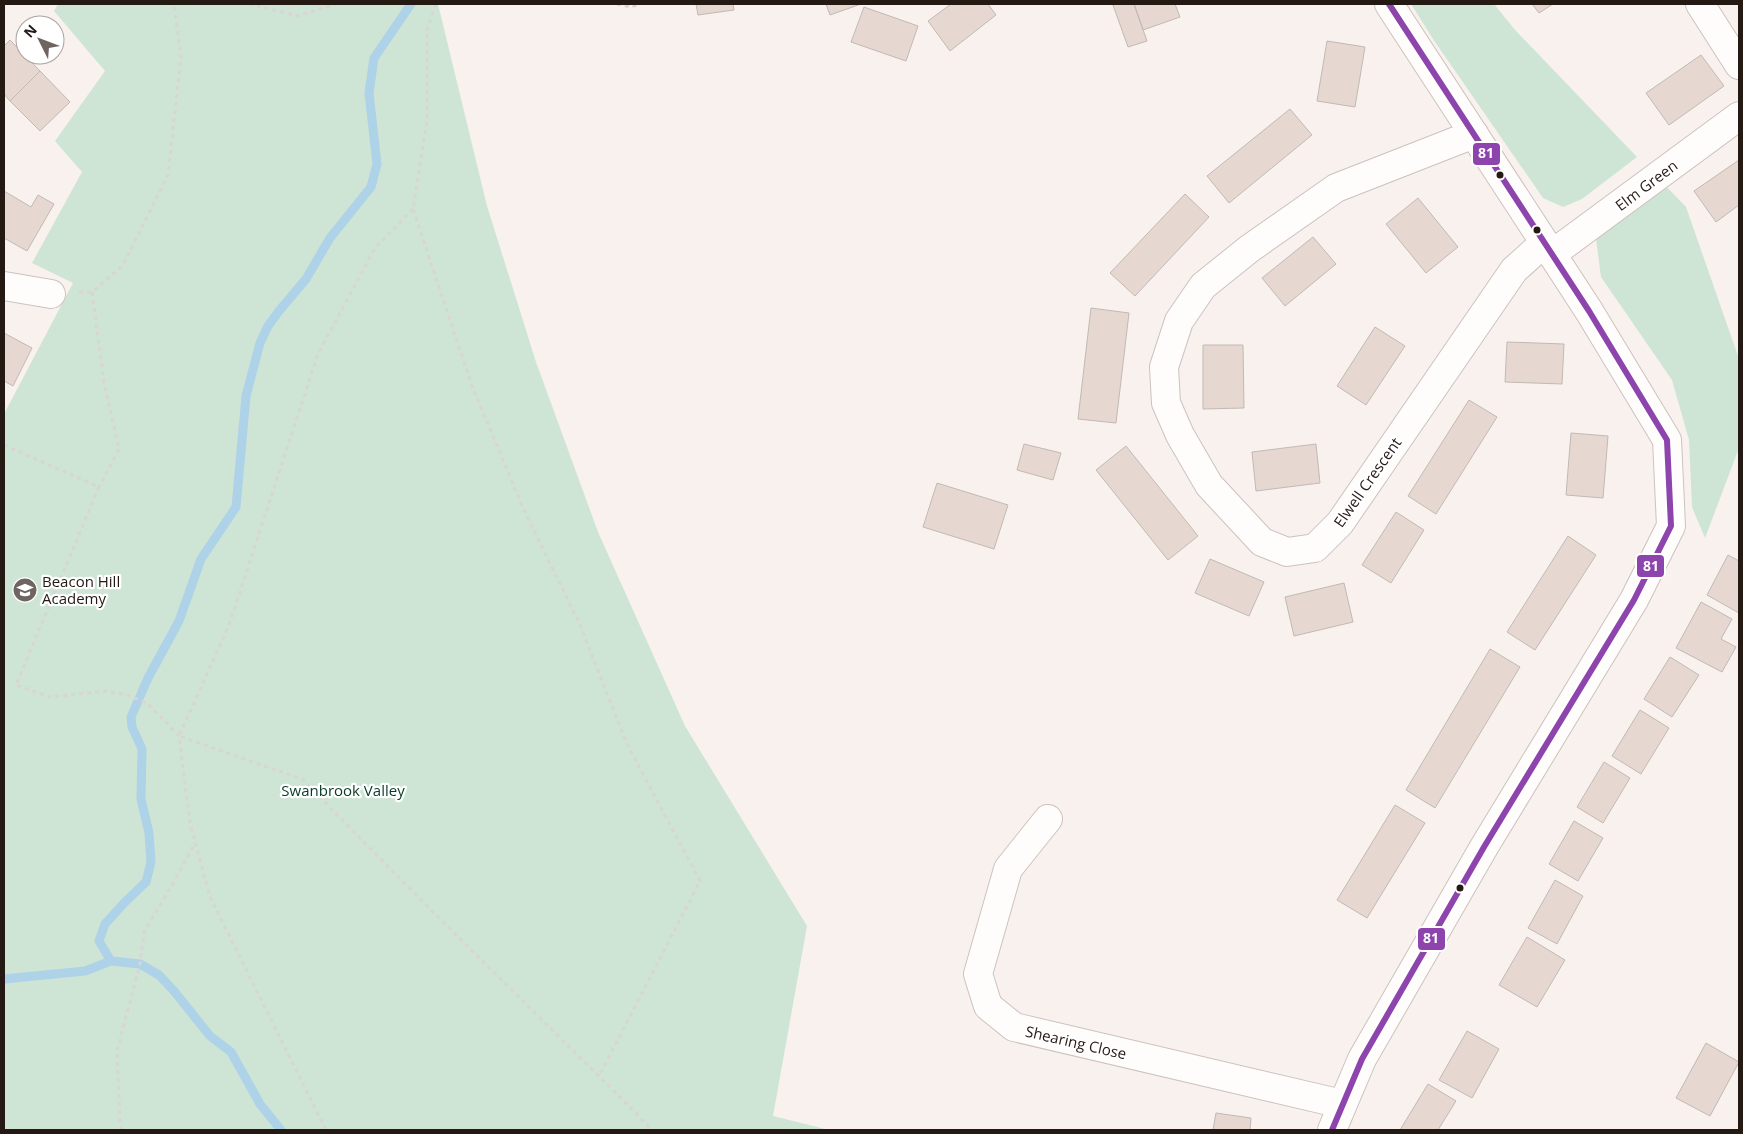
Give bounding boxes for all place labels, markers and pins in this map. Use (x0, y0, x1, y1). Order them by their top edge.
unlabelled marker (1495, 170, 1505, 180)
unlabelled marker (1532, 225, 1542, 235)
place label: Beacon Hill Academy (42, 571, 120, 608)
school or university icon: Beacon Hill Academy (12, 577, 38, 603)
unlabelled marker (1455, 883, 1465, 893)

